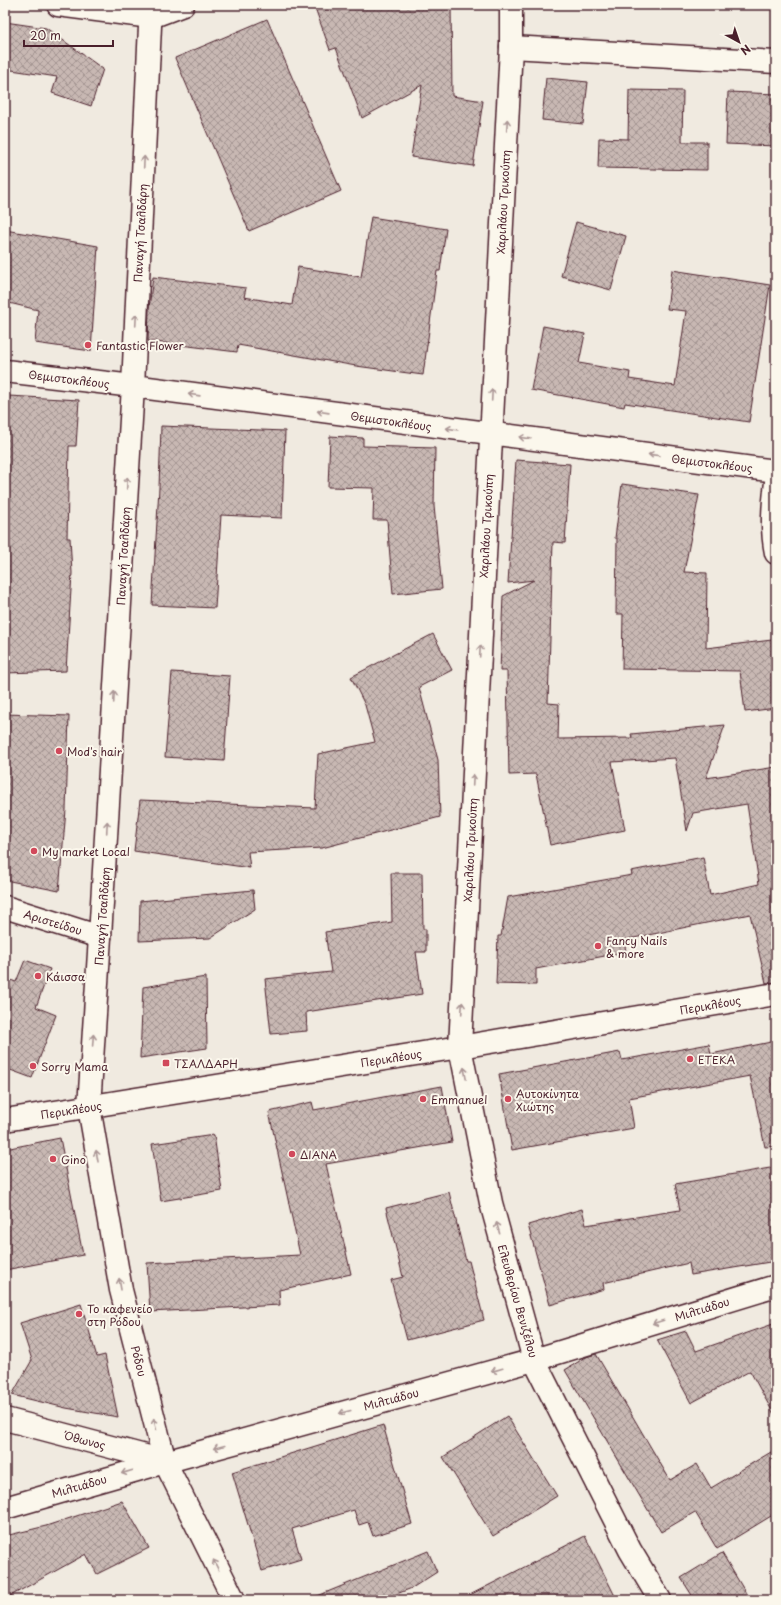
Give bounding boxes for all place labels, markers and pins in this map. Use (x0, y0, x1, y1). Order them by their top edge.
place label: Fantastic Flower (96, 337, 185, 354)
marker: Fantastic Flower (83, 340, 93, 350)
place label: Mod's hair (67, 743, 122, 760)
marker: Mod's hair (54, 746, 64, 756)
place label: My market Local (42, 843, 130, 860)
marker: My market Local (29, 846, 39, 856)
place label: Fancy Nails & more (606, 932, 667, 962)
marker: Fancy Nails & more (593, 941, 603, 951)
place label: Κάισσα (46, 968, 85, 985)
marker: Κάισσα (33, 971, 43, 981)
place label: ΕΤΕΚΑ (698, 1051, 736, 1068)
marker: ΕΤΕΚΑ (685, 1054, 695, 1064)
place label: ΤΣΑΛΔΑΡΗ (174, 1055, 238, 1072)
place label: Sorry Mama (41, 1058, 108, 1075)
marker: ΤΣΑΛΔΑΡΗ (161, 1058, 171, 1068)
marker: Sorry Mama (28, 1061, 38, 1071)
place label: Αυτοκίνητα Χιώτης (516, 1085, 579, 1115)
place label: Emmanuel (431, 1091, 487, 1108)
marker: Emmanuel (418, 1094, 428, 1104)
marker: Αυτοκίνητα Χιώτης (503, 1094, 513, 1104)
place label: ΔΙΑΝΑ (300, 1146, 338, 1163)
marker: ΔΙΑΝΑ (287, 1149, 297, 1159)
place label: Gino (61, 1151, 86, 1168)
marker: Gino (48, 1154, 58, 1164)
place label: Το καφενείο στη Ρόδου (87, 1300, 152, 1330)
marker: Το καφενείο στη Ρόδου (74, 1309, 84, 1319)

